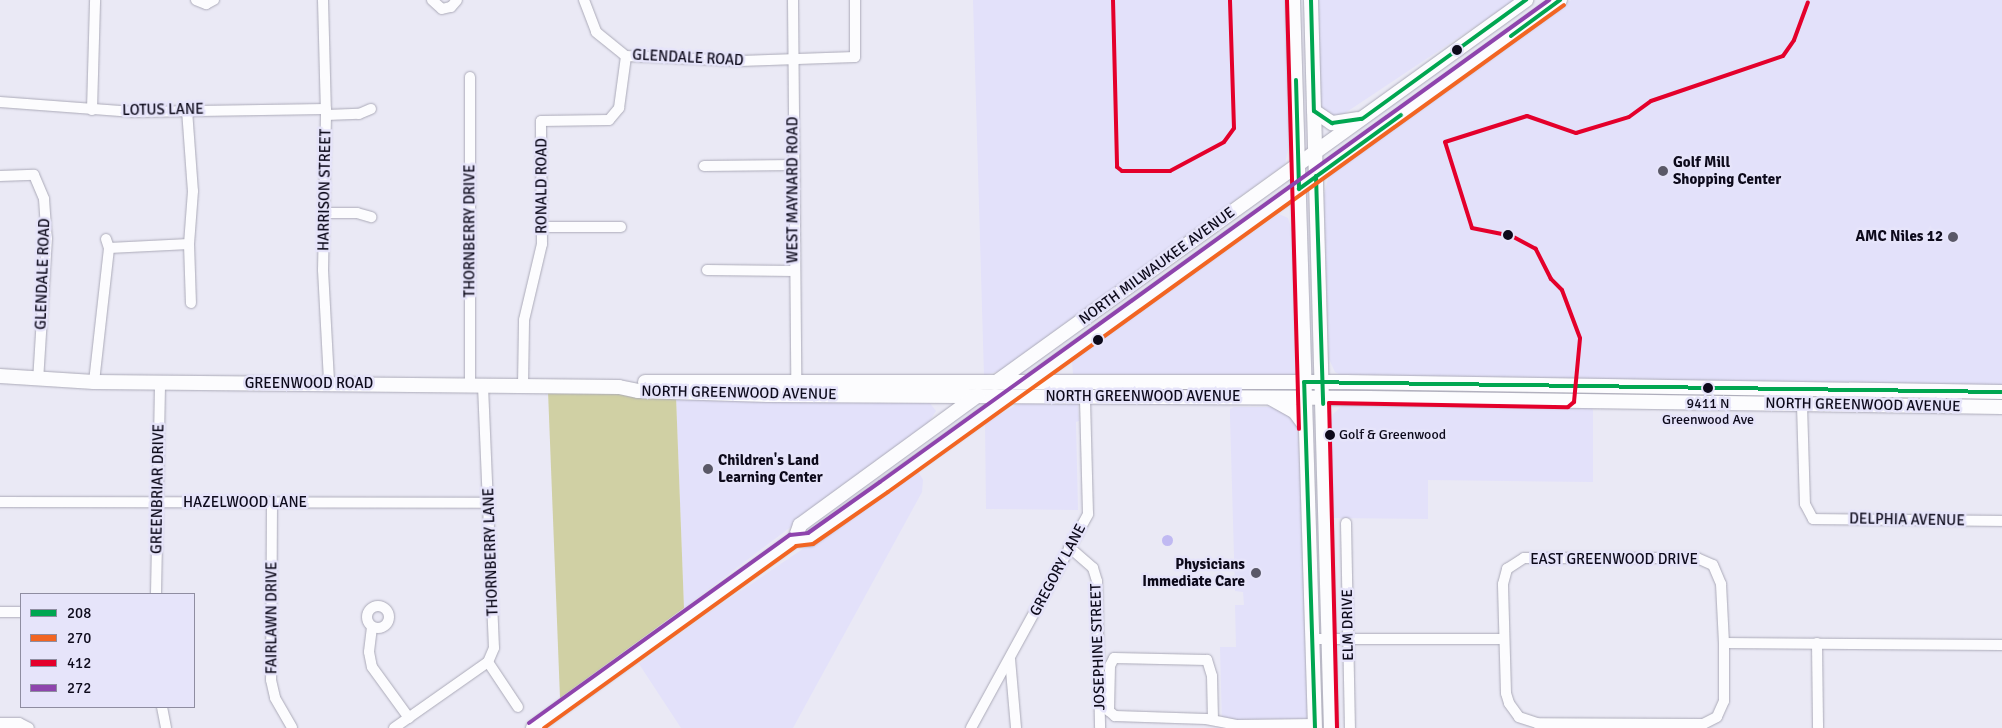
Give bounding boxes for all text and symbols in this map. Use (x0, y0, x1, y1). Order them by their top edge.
unlabelled marker (1452, 45, 1462, 55)
street label: GLENDALE ROAD (632, 46, 744, 70)
street label: LOTUS LANE (122, 100, 204, 120)
street label: WEST MAYNARD ROAD (784, 117, 802, 263)
street label: HARRISON STREET (315, 129, 335, 251)
street label: RONALD ROAD (533, 138, 551, 234)
place label: Golf Mill Shopping Center (1673, 153, 1781, 188)
street label: THORNBERRY DRIVE (461, 165, 479, 297)
marker: Golf Mill Shopping Center (1657, 165, 1669, 177)
street label: NORTH MILWAUKEE AVENUE (1076, 203, 1238, 329)
street label: GLENDALE ROAD (32, 218, 54, 330)
place label: AMC Niles 12 (1855, 228, 1943, 246)
unlabelled marker (1503, 230, 1513, 240)
marker: AMC Niles 12 (1947, 231, 1959, 243)
unlabelled marker (1093, 335, 1103, 345)
street label: GREENWOOD ROAD (245, 375, 373, 393)
street label: NORTH GREENWOOD AVENUE (641, 382, 837, 404)
marker: 9411 N Greenwood Ave (1703, 383, 1713, 393)
street label: NORTH GREENWOOD AVENUE (1045, 388, 1241, 406)
street label: NORTH GREENWOOD AVENUE (1765, 394, 1961, 416)
place label: 9411 N Greenwood Ave (1662, 396, 1754, 428)
street label: GREENBRIAR DRIVE (148, 424, 168, 554)
place label: Golf & Greenwood (1339, 427, 1446, 443)
marker: Golf & Greenwood (1325, 430, 1335, 440)
place label: Children's Land Learning Center (718, 451, 823, 486)
marker: Children's Land Learning Center (702, 463, 714, 475)
street label: THORNBERRY LANE (480, 488, 502, 616)
street label: HAZELWOOD LANE (183, 494, 307, 512)
street label: DELPHIA AVENUE (1849, 510, 1965, 530)
street label: GREGORY LANE (1026, 521, 1090, 619)
street label: EAST GREENWOOD DRIVE (1530, 551, 1698, 569)
place label: Physicians Immediate Care (1142, 555, 1245, 590)
street label: FAIRLAWN DRIVE (263, 562, 281, 674)
marker: Physicians Immediate Care (1249, 566, 1263, 580)
street label: JOSEPHINE STREET (1087, 583, 1109, 711)
street label: ELM DRIVE (1338, 589, 1358, 661)
legend (20, 593, 195, 708)
text: 208 (67, 604, 91, 622)
text: 270 (67, 629, 91, 647)
text: 412 (67, 654, 91, 672)
text: 272 (67, 679, 91, 697)

